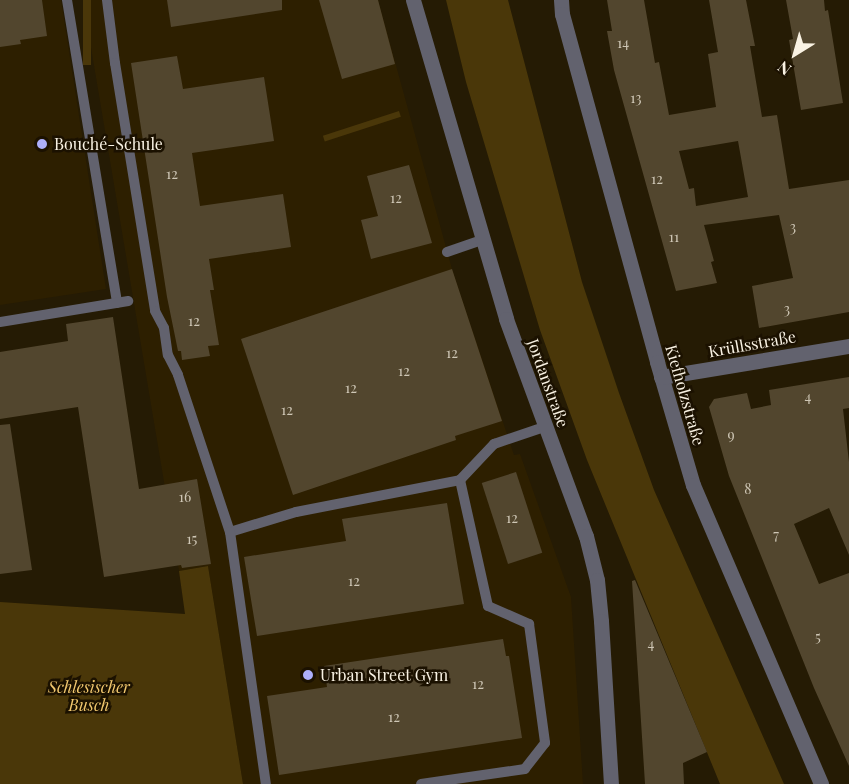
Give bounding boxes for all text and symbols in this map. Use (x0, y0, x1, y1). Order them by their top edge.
north arrow (765, 24, 825, 84)
house number: 14 (617, 35, 629, 51)
text: N (773, 57, 795, 81)
house number: 13 (630, 90, 642, 106)
place label: Bouché-Schule (54, 134, 163, 154)
marker: Bouché-Schule (35, 137, 49, 151)
house number: 12 (166, 166, 178, 182)
house number: 12 (651, 171, 663, 187)
house number: 12 (390, 190, 402, 206)
house number: 3 (790, 219, 796, 235)
house number: 11 (669, 229, 679, 245)
house number: 3 (784, 301, 790, 317)
house number: 12 (188, 313, 200, 329)
street label: Krüllsstraße (707, 327, 797, 361)
street label: Jordanstraße (523, 336, 573, 430)
street label: Kiefholzstraße (661, 342, 709, 448)
house number: 12 (446, 345, 458, 361)
house number: 12 (398, 363, 410, 379)
house number: 12 (345, 380, 357, 396)
house number: 4 (805, 389, 811, 405)
house number: 12 (281, 402, 293, 418)
house number: 9 (727, 427, 735, 443)
house number: 8 (744, 481, 752, 497)
house number: 16 (179, 489, 191, 505)
house number: 12 (506, 510, 518, 526)
house number: 7 (773, 527, 779, 543)
house number: 15 (187, 531, 197, 547)
house number: 12 (348, 573, 360, 589)
house number: 5 (815, 629, 821, 645)
house number: 4 (648, 636, 654, 652)
place label: Urban Street Gym (320, 665, 448, 685)
marker: Urban Street Gym (301, 668, 315, 682)
house number: 12 (472, 676, 484, 692)
park label: Schlesischer Busch (48, 677, 130, 715)
house number: 12 (388, 709, 400, 725)

